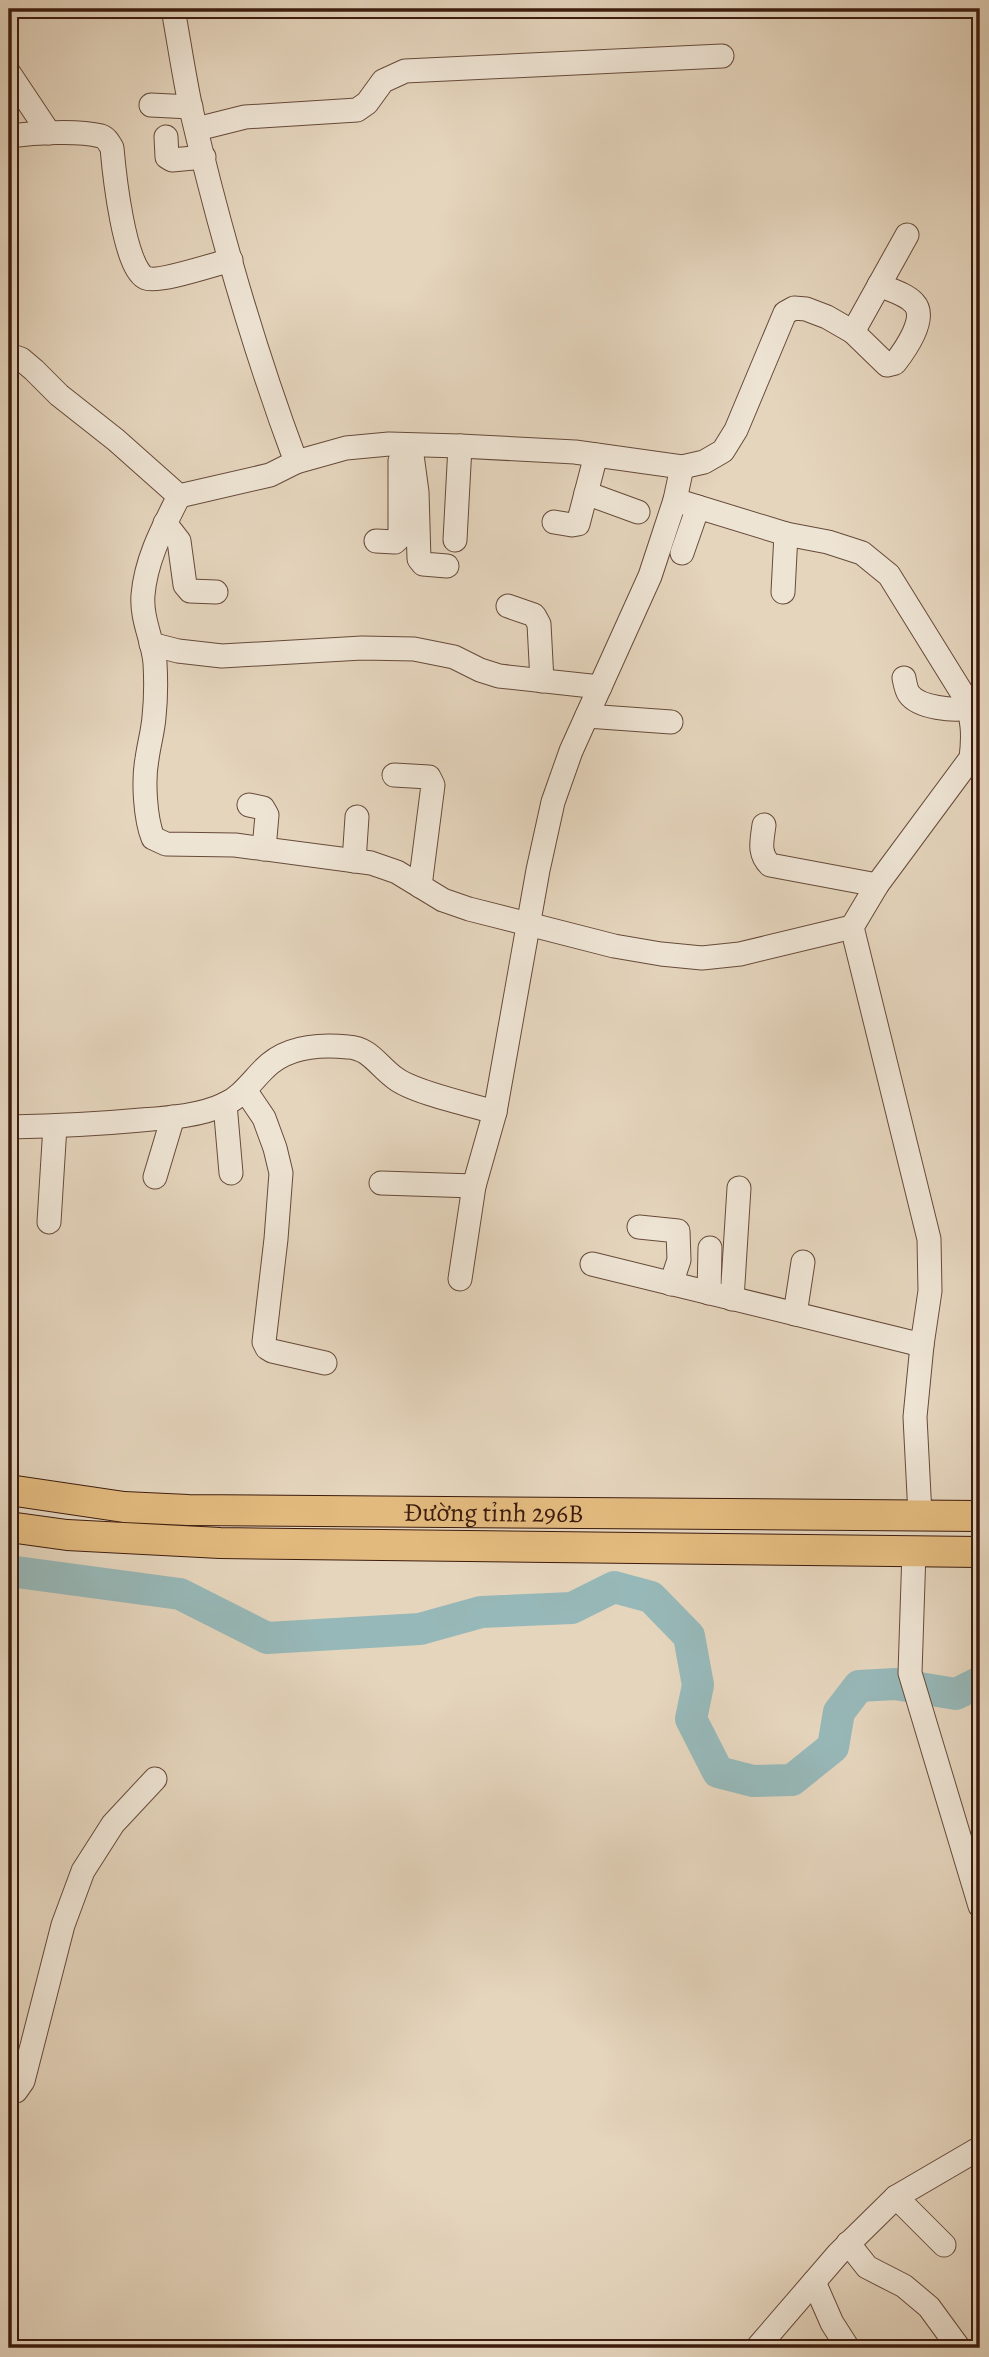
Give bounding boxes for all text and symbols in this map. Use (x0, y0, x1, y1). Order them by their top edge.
street label: Đường tỉnh 296B (404, 1495, 584, 1531)

